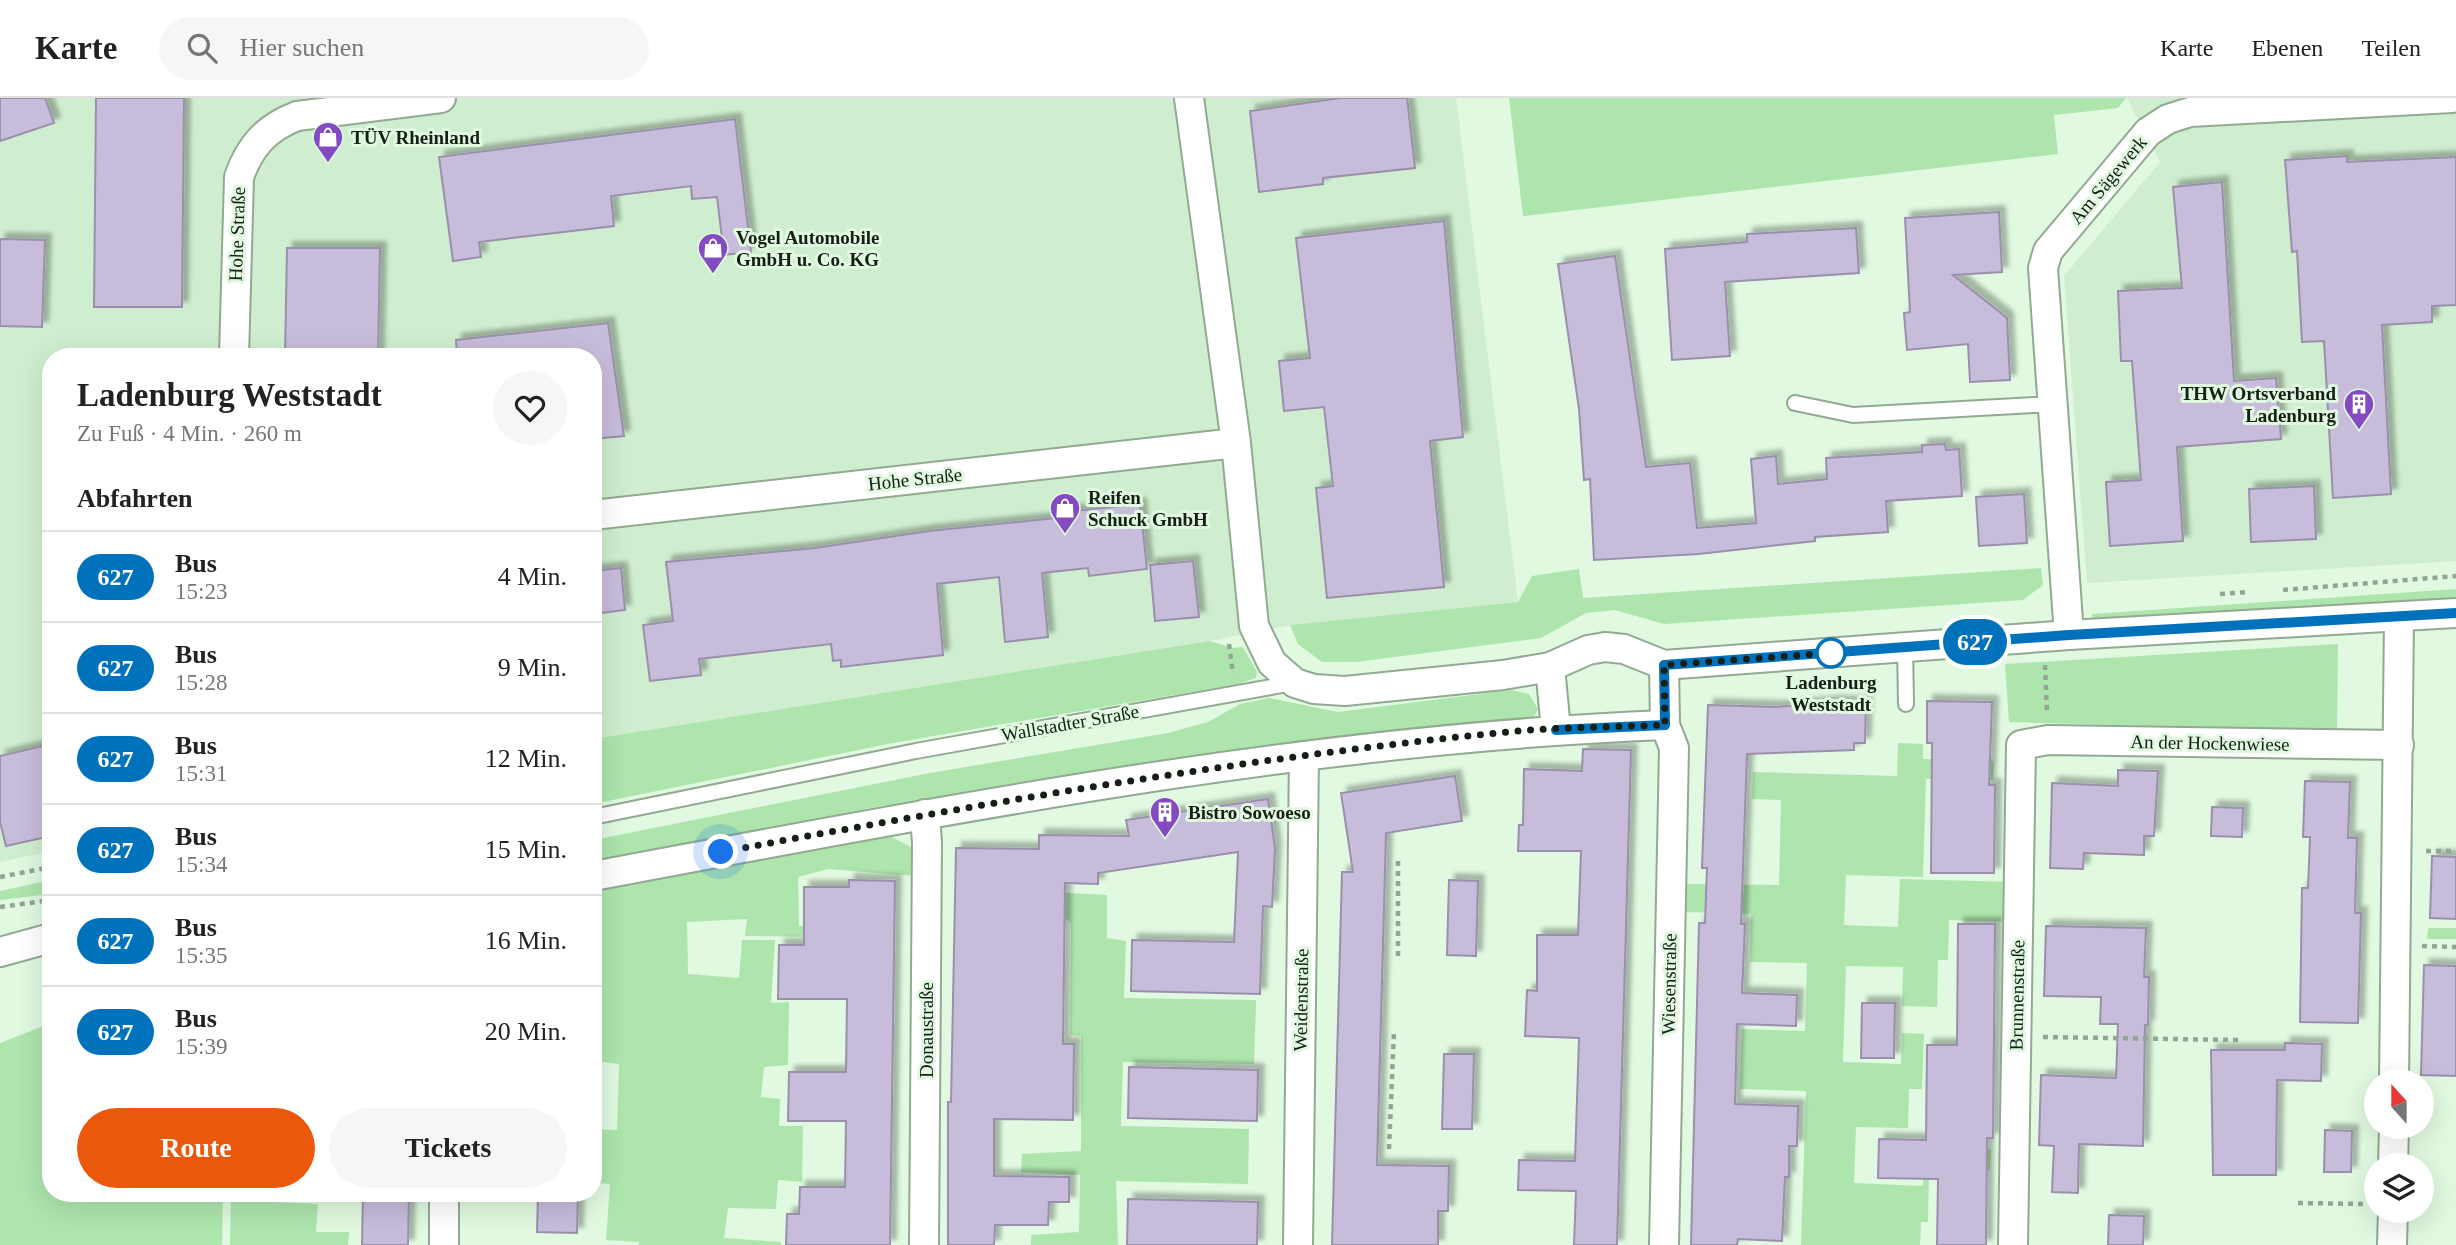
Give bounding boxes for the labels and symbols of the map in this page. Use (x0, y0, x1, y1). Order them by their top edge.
shop icon: TÜV Rheinland (311, 120, 345, 164)
place label: TÜV Rheinland (351, 127, 480, 148)
street label: Am Sägewerk (2065, 131, 2151, 228)
street label: Hohe Straße (225, 186, 249, 282)
place label: Vogel Automobile GmbH u. Co. KG (736, 227, 879, 270)
shop icon: Vogel Automobile GmbH u. Co. KG (696, 231, 730, 275)
place label: THW Ortsverband Ladenburg (2181, 383, 2336, 426)
building icon: THW Ortsverband Ladenburg (2342, 387, 2376, 431)
street label: Hohe Straße (867, 464, 963, 494)
place label: Reifen Schuck GmbH (1088, 487, 1208, 530)
shop icon: Reifen Schuck GmbH (1048, 491, 1082, 535)
line badge: 627 (1935, 619, 2015, 665)
marker: Ladenburg Weststadt (1816, 638, 1846, 668)
place label: Ladenburg Weststadt (1786, 672, 1877, 715)
street label: Wallstadter Straße (1000, 701, 1140, 745)
street label: An der Hockenwiese (2130, 731, 2290, 755)
building icon: Bistro Sowoeso (1148, 795, 1182, 839)
place label: Bistro Sowoeso (1188, 802, 1311, 823)
your location (703, 834, 738, 869)
street label: Wiesenstraße (1658, 933, 1680, 1035)
street label: Brunnenstraße (2006, 939, 2028, 1051)
street label: Weidenstraße (1290, 948, 1312, 1052)
street label: Donaustraße (916, 982, 937, 1078)
north arrow (2364, 1069, 2434, 1139)

